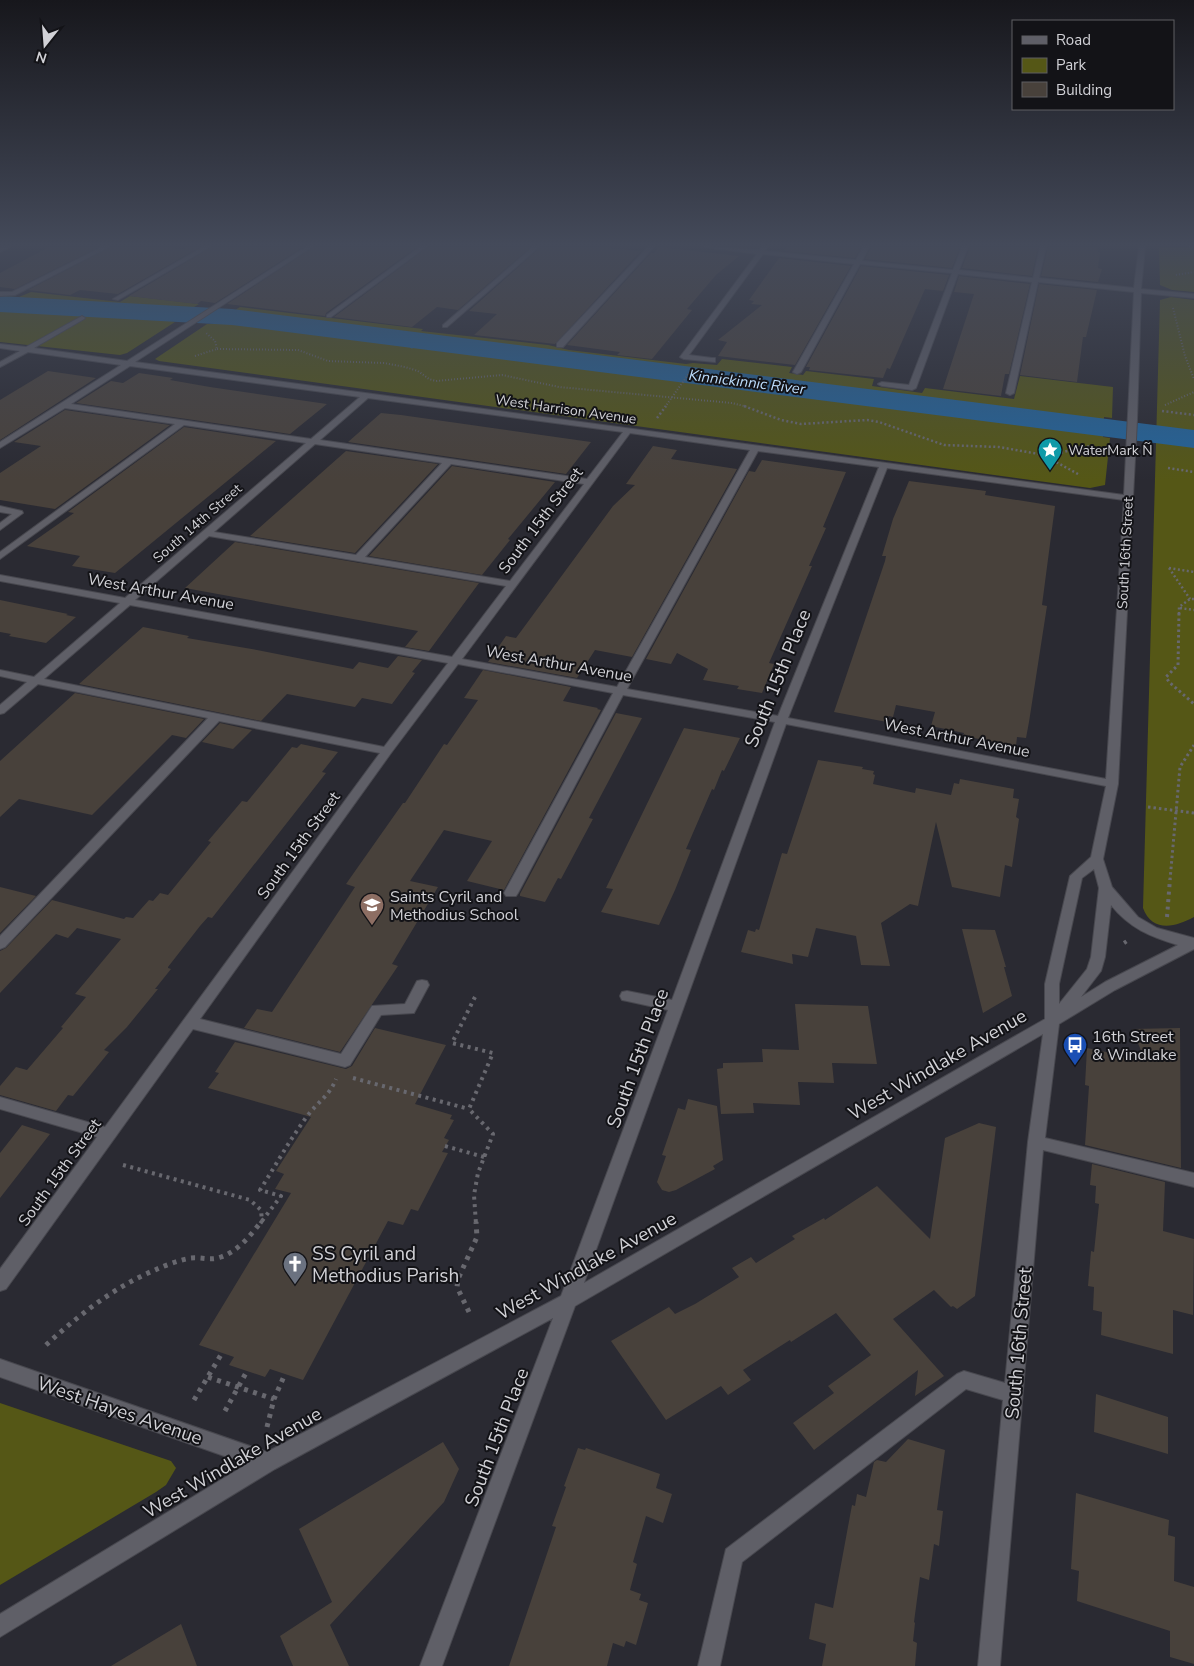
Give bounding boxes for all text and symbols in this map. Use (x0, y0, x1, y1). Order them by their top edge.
north arrow (20, 20, 70, 70)
legend (1012, 20, 1174, 110)
text: Road (1056, 30, 1091, 50)
text: N (34, 46, 49, 68)
text: Park (1056, 55, 1086, 75)
text: Building (1056, 80, 1112, 100)
water label: Kinnickinnic River (688, 365, 807, 399)
street label: West Harrison Avenue (494, 390, 638, 429)
place icon: WaterMark Ñ (1037, 437, 1063, 471)
place label: WaterMark Ñ (1068, 441, 1153, 460)
street label: South 15th Street (493, 462, 588, 578)
street label: South 14th Street (149, 479, 246, 567)
street label: South 16th Street (1113, 496, 1138, 610)
street label: West Arthur Avenue (86, 568, 236, 616)
street label: South 15th Place (738, 605, 817, 751)
street label: West Arthur Avenue (484, 640, 634, 688)
street label: West Arthur Avenue (882, 713, 1032, 763)
street label: South 15th Street (252, 787, 346, 904)
place label: Saints Cyril and Methodius School (390, 886, 519, 926)
school or university icon: Saints Cyril and Methodius School (359, 892, 385, 926)
street label: South 15th Place (601, 985, 675, 1132)
street label: West Windlake Avenue (843, 1003, 1032, 1127)
place label: 16th Street & Windlake (1092, 1026, 1176, 1066)
bus stop icon: 16th Street & Windlake (1062, 1032, 1088, 1066)
street label: South 15th Street (13, 1114, 107, 1231)
street label: West Windlake Avenue (492, 1205, 681, 1326)
place label: SS Cyril and Methodius Parish (312, 1241, 459, 1289)
church icon: SS Cyril and Methodius Parish (282, 1251, 308, 1285)
street label: South 16th Street (999, 1266, 1039, 1420)
street label: South 15th Place (458, 1364, 535, 1511)
street label: West Hayes Avenue (33, 1370, 206, 1451)
street label: West Windlake Avenue (138, 1401, 327, 1525)

